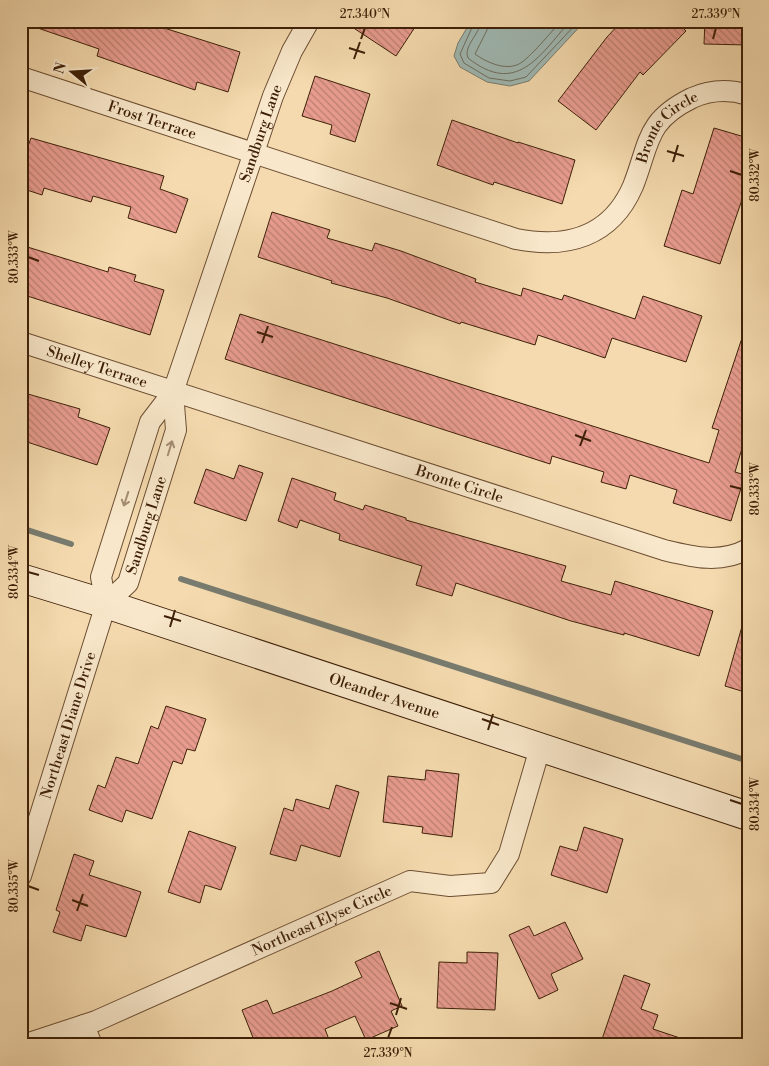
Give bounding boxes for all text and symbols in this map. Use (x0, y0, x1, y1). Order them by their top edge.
text: 27.340°N (340, 7, 390, 22)
text: 27.339°N (691, 7, 741, 22)
north arrow (48, 48, 98, 98)
text: N (50, 60, 71, 76)
street label: Sandburg Lane (235, 81, 286, 185)
street label: Bronte Circle (632, 87, 701, 166)
street label: Frost Terrace (105, 97, 199, 143)
text: 80.332°W (748, 147, 763, 202)
text: 80.333°W (7, 229, 22, 284)
street label: Shelley Terrace (44, 341, 150, 392)
one-way arrow (166, 441, 176, 457)
street label: Bronte Circle (412, 461, 506, 507)
text: 80.333°W (748, 461, 763, 516)
street label: Sandburg Lane (122, 474, 170, 577)
one-way arrow (120, 491, 130, 507)
text: 80.334°W (7, 544, 22, 599)
street label: Northeast Diane Drive (36, 649, 100, 801)
street label: Oleander Avenue (327, 669, 442, 723)
text: 80.334°W (748, 776, 763, 831)
text: 80.335°W (7, 858, 22, 913)
street label: Northeast Elyse Circle (249, 881, 395, 960)
text: 27.339°N (363, 1046, 413, 1061)

